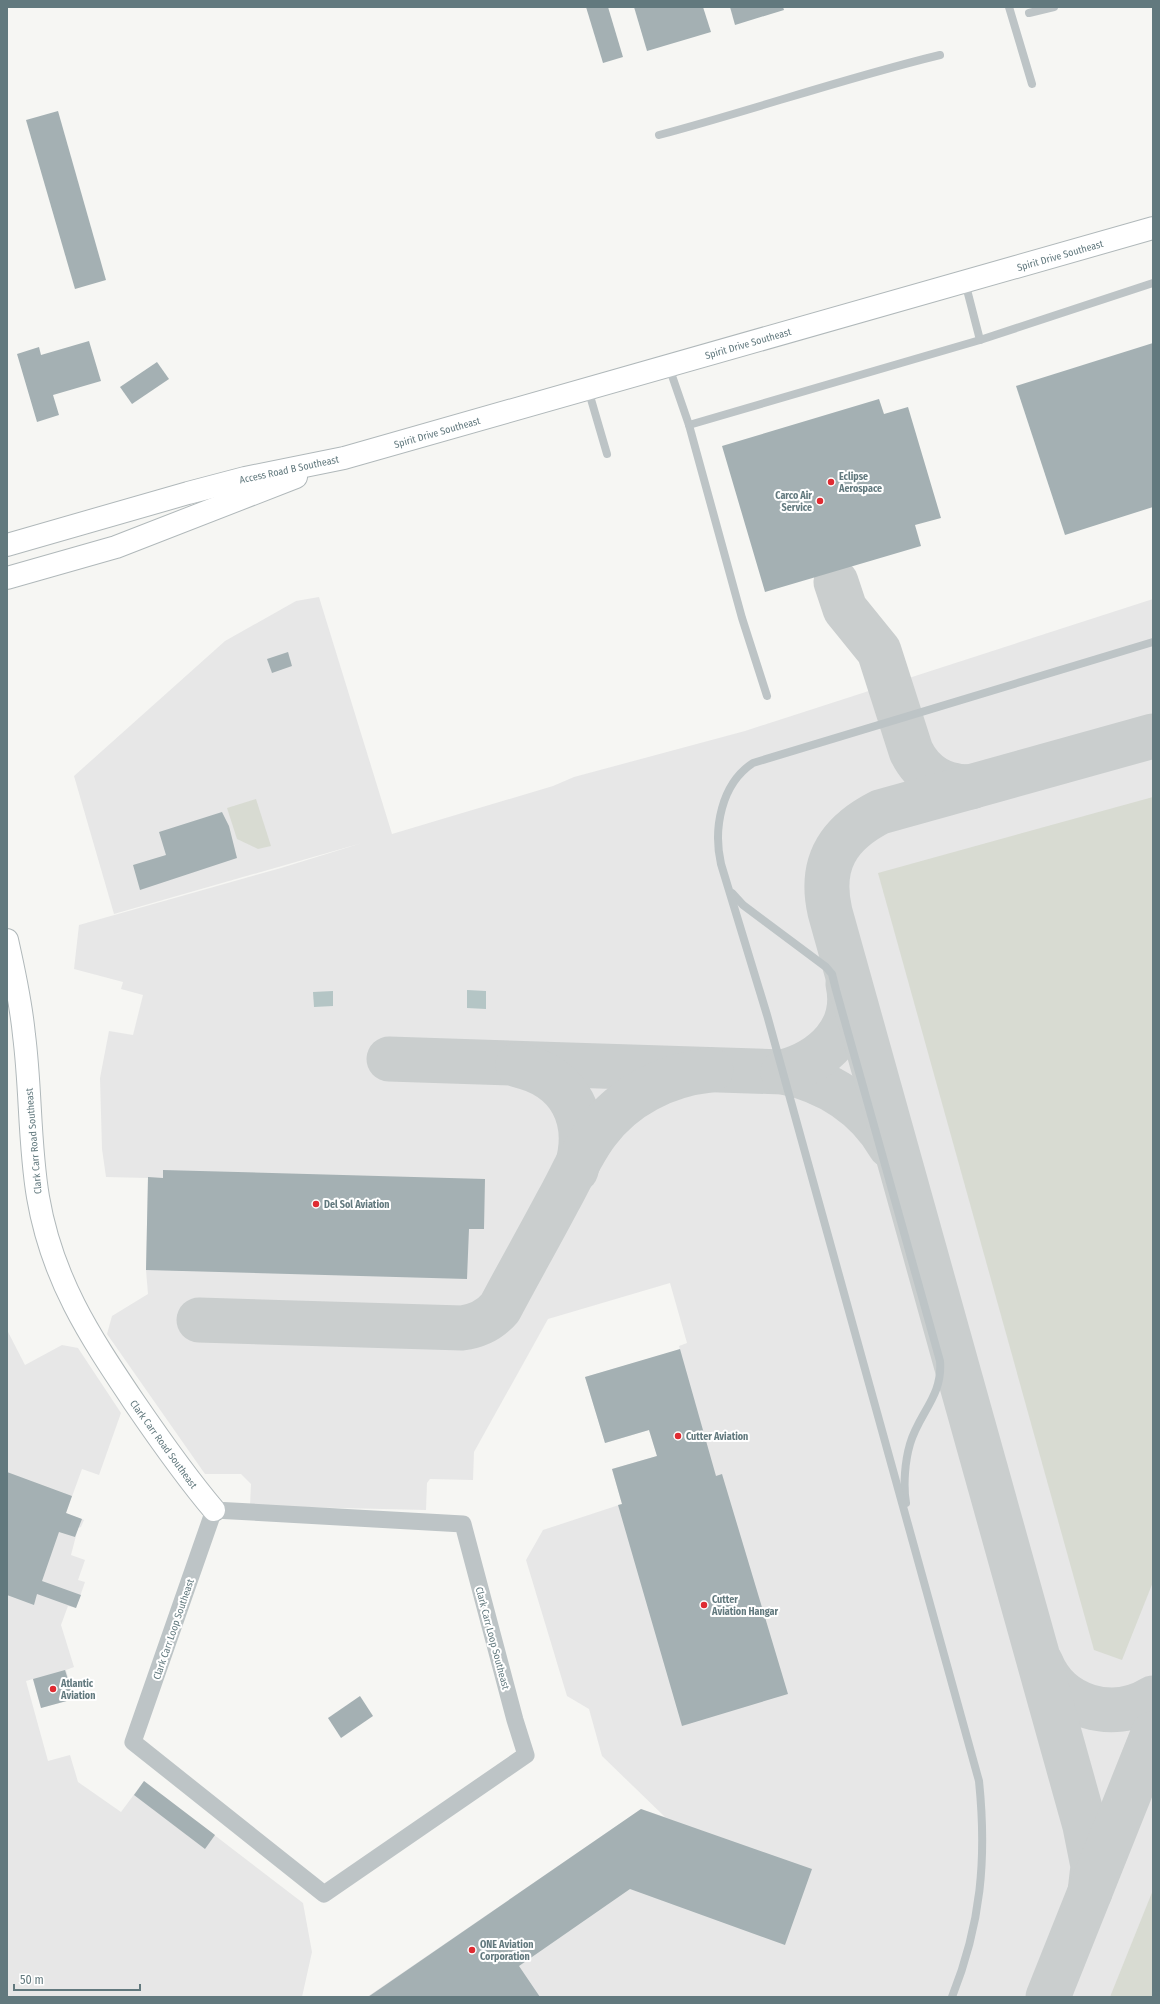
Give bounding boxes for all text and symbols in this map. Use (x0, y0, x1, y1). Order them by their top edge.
street label: Spirit Drive Southeast (1016, 238, 1105, 274)
street label: Spirit Drive Southeast (704, 326, 793, 362)
street label: Spirit Drive Southeast (393, 415, 482, 451)
street label: Access Road B Southeast (238, 453, 341, 486)
place label: Eclipse Aerospace (838, 471, 882, 495)
marker: Eclipse Aerospace (826, 477, 836, 487)
place label: Carco Air Service (775, 490, 812, 514)
marker: Carco Air Service (815, 496, 825, 506)
street label: Clark Carr Road Southeast (23, 1087, 45, 1194)
marker: Del Sol Aviation (311, 1199, 321, 1209)
place label: Del Sol Aviation (324, 1199, 390, 1211)
street label: Clark Carr Road Southeast (127, 1398, 200, 1492)
marker: Cutter Aviation (673, 1431, 683, 1441)
place label: Cutter Aviation (686, 1431, 748, 1443)
street label: Clark Carr Loop Southeast (151, 1577, 197, 1681)
street label: Clark Carr Loop Southeast (473, 1586, 512, 1692)
place label: Cutter Aviation Hangar (711, 1594, 778, 1618)
marker: Cutter Aviation Hangar (699, 1600, 709, 1610)
place label: Atlantic Aviation (60, 1678, 95, 1702)
marker: Atlantic Aviation (48, 1684, 58, 1694)
place label: ONE Aviation Corporation (480, 1939, 534, 1963)
marker: ONE Aviation Corporation (467, 1945, 477, 1955)
scale bar (14, 1966, 140, 1992)
text: 50 m (20, 1973, 44, 1987)

